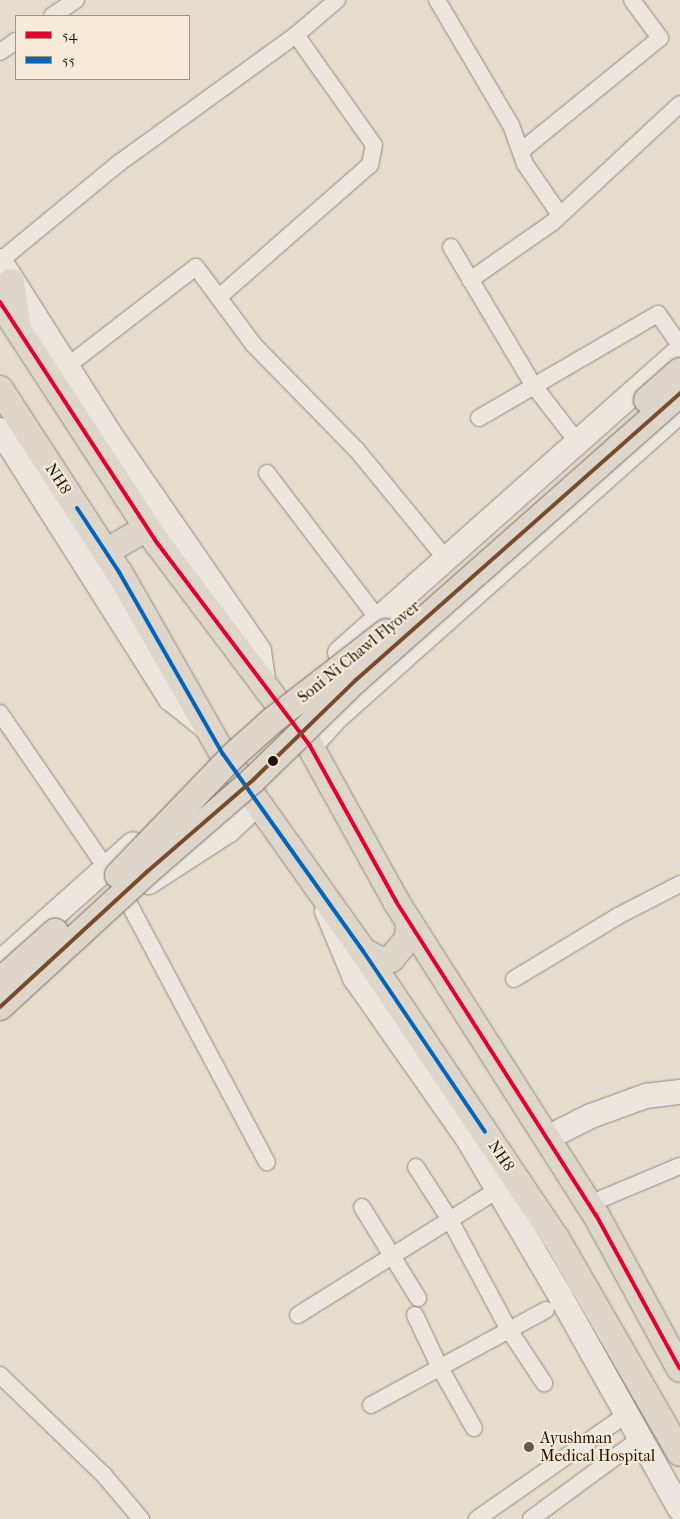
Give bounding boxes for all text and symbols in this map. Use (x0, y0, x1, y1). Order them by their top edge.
legend (15, 15, 190, 80)
text: 54 (62, 26, 77, 44)
text: 55 (62, 51, 75, 69)
street label: NH8 (41, 460, 75, 498)
street label: Soni Ni Chawl Flyover (294, 597, 424, 707)
unlabelled marker (268, 756, 278, 766)
street label: NH8 (484, 1137, 518, 1175)
place label: Ayushman Medical Hospital (540, 1428, 655, 1466)
marker: Ayushman Medical Hospital (522, 1440, 536, 1454)

